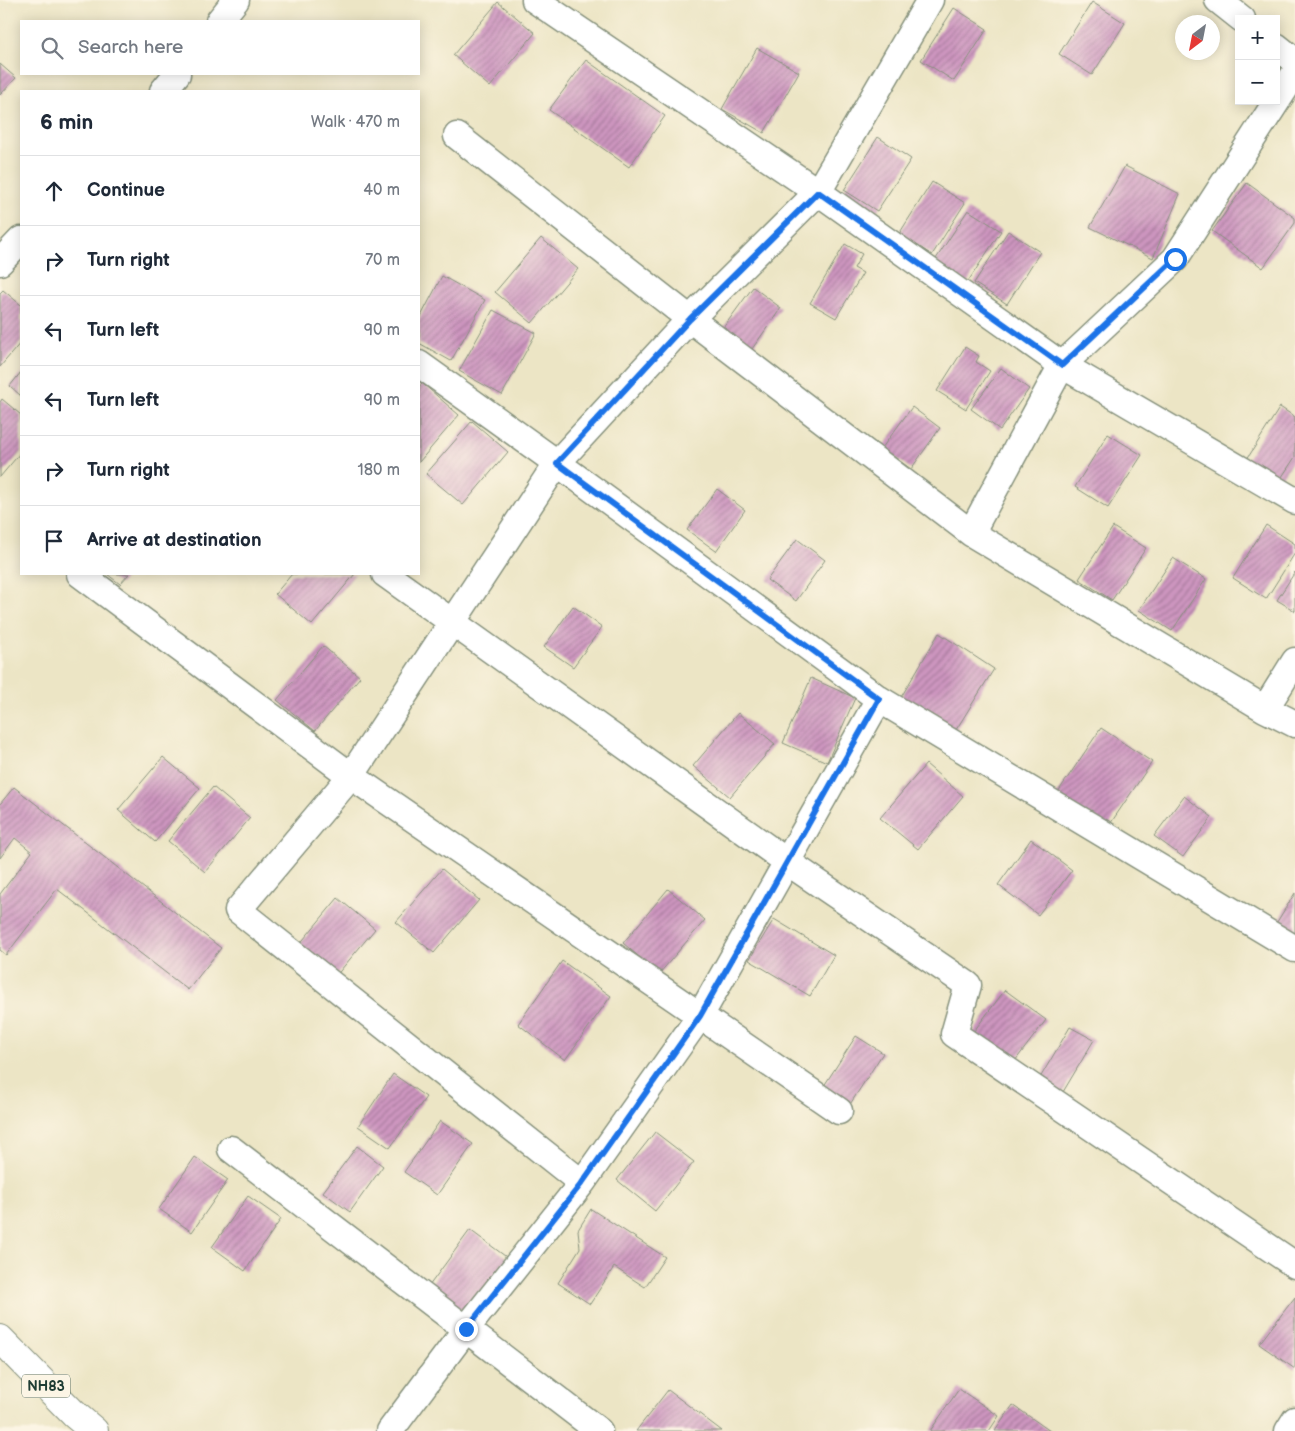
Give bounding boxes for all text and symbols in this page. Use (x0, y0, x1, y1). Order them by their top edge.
north arrow (1175, 15, 1220, 60)
map controls (1235, 15, 1280, 105)
button: + (1235, 15, 1280, 60)
search box (20, 20, 420, 75)
icon: search (38, 34, 66, 62)
text: Search here (78, 36, 183, 59)
button: − (1235, 60, 1280, 105)
text: 6 min (40, 110, 93, 135)
text: Walk · 470 m (311, 113, 400, 132)
icon: ahead (40, 177, 68, 205)
text: Continue (87, 179, 165, 202)
text: 40 m (363, 181, 400, 200)
icon: right (40, 247, 68, 275)
route start (1164, 248, 1187, 271)
text: Turn right (87, 249, 170, 272)
text: 70 m (365, 251, 400, 270)
icon: left (40, 317, 68, 345)
text: Turn left (87, 319, 159, 342)
text: 90 m (364, 321, 400, 340)
icon: left (40, 387, 68, 415)
text: Turn left (87, 389, 159, 412)
text: 90 m (364, 391, 400, 410)
icon: right (40, 457, 68, 485)
text: Turn right (87, 459, 170, 482)
text: 180 m (358, 461, 400, 480)
icon: arrive (40, 527, 68, 555)
text: Arrive at destination (87, 529, 262, 552)
route end (455, 1318, 478, 1341)
road number: NH83 (22, 1374, 70, 1398)

